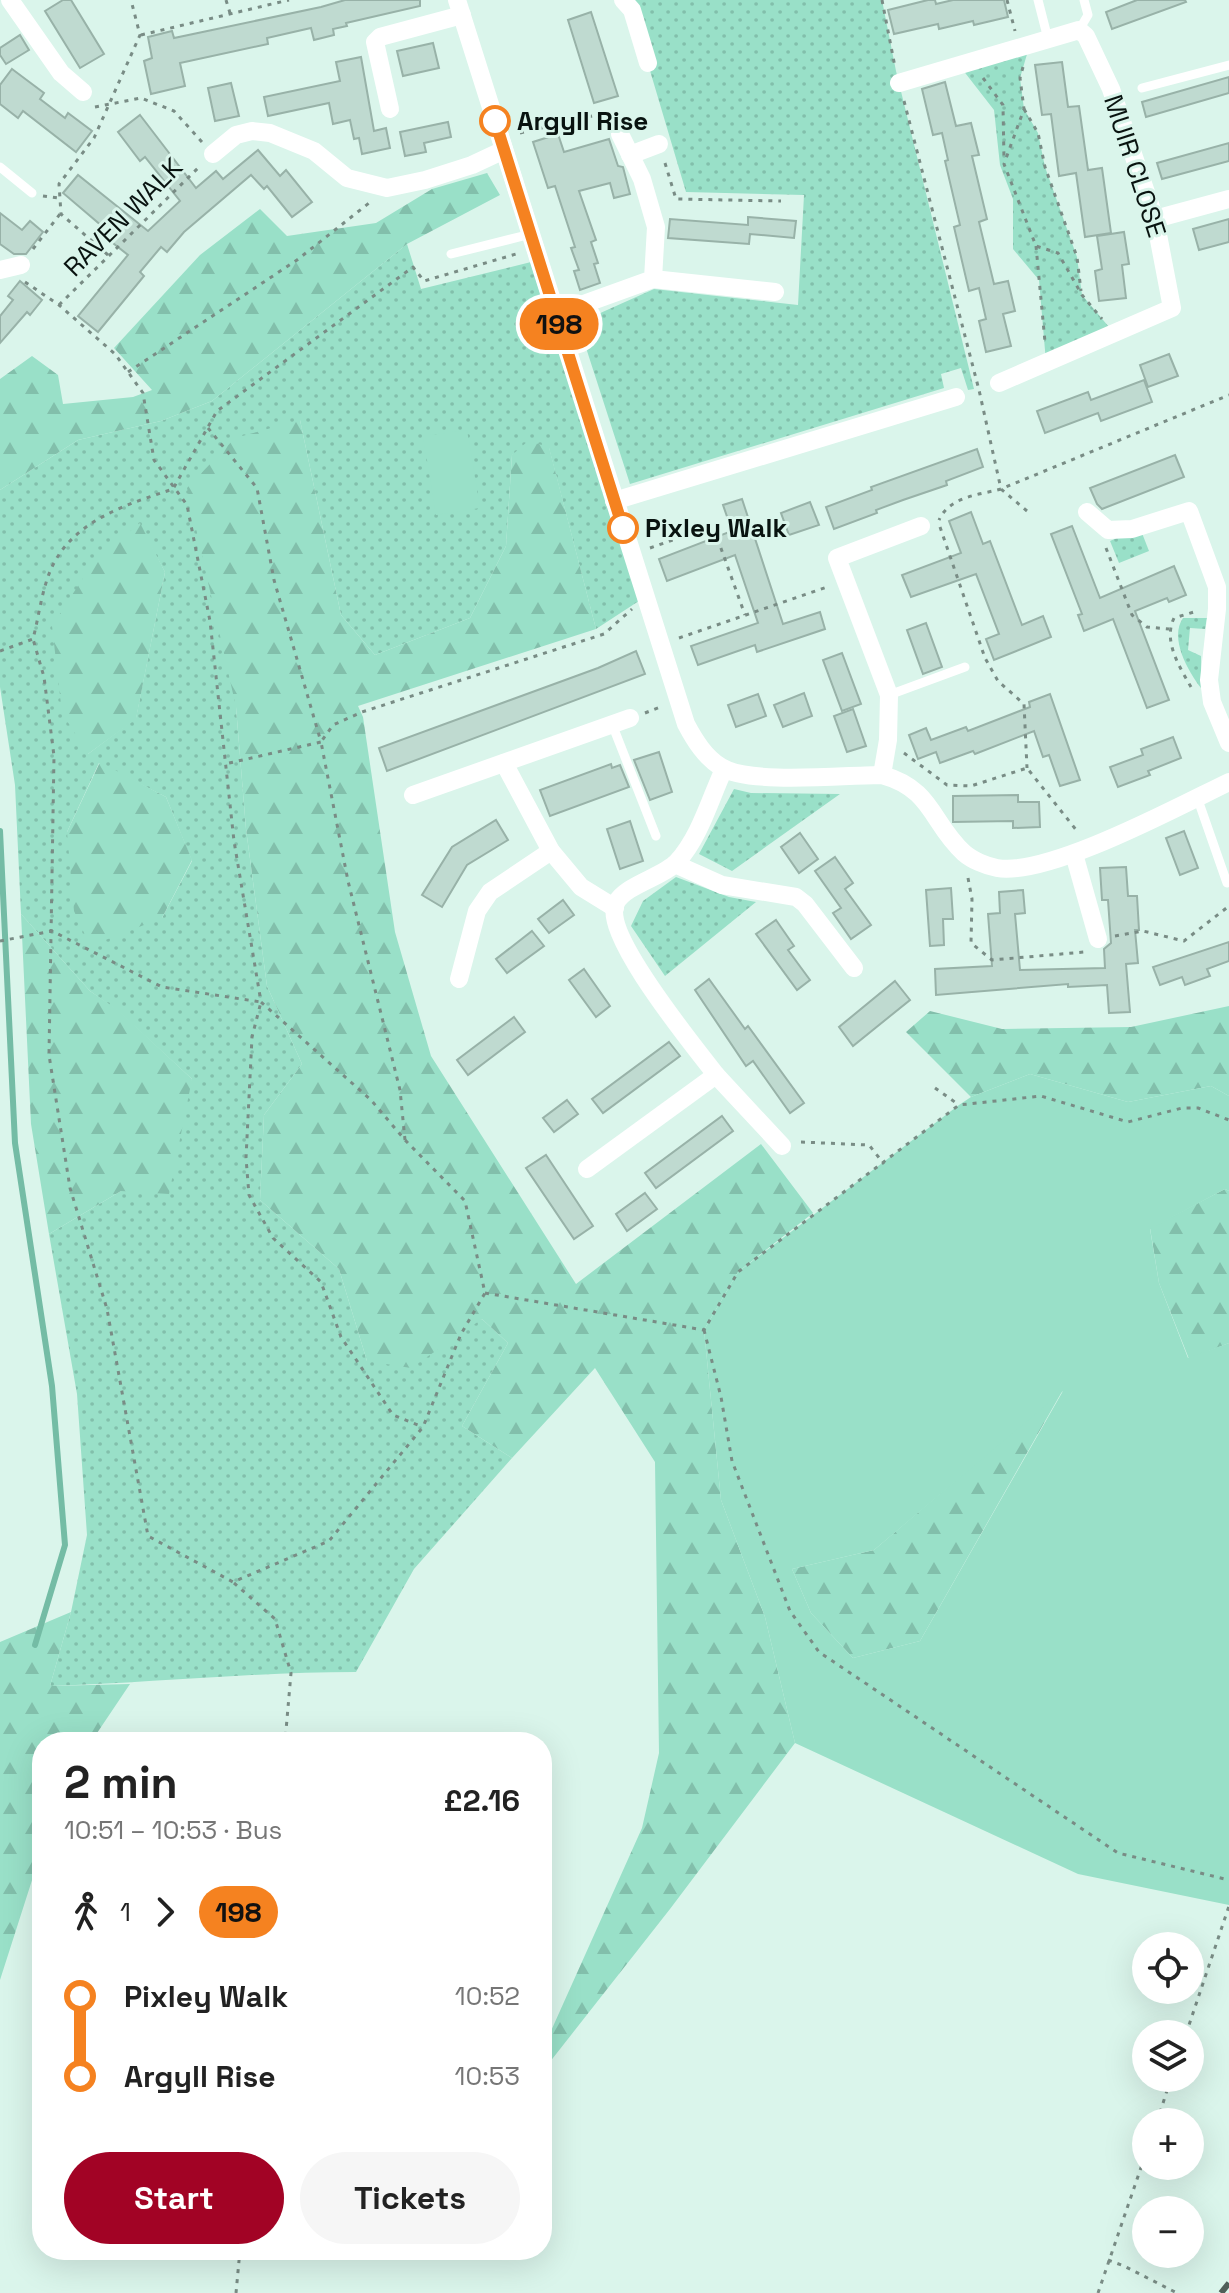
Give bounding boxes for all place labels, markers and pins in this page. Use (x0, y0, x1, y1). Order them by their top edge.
place label: Argyll Rise (517, 104, 648, 138)
marker: Argyll Rise (480, 106, 510, 136)
place label: Pixley Walk (645, 511, 788, 545)
marker: Pixley Walk (608, 513, 638, 543)

